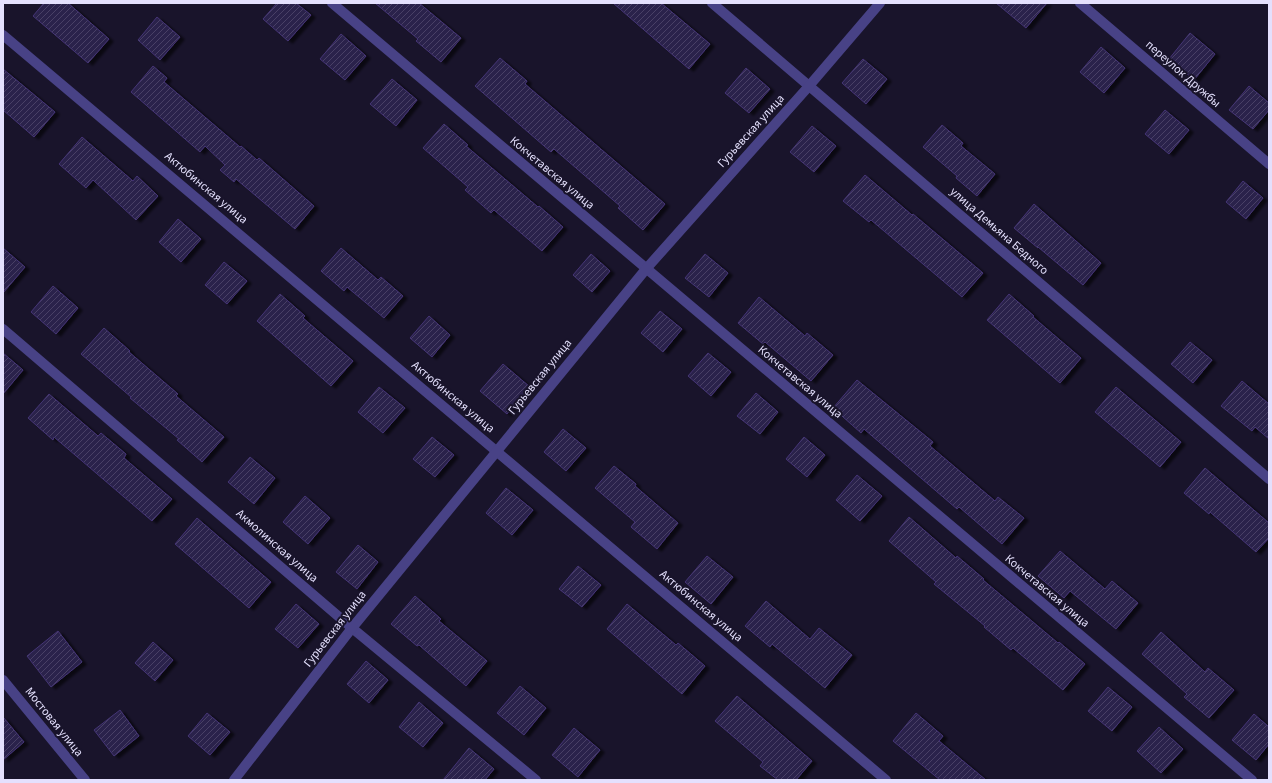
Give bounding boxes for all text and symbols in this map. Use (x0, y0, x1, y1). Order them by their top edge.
street label: переулок Дружбы (1142, 36, 1224, 112)
street label: Гурьевская улица (714, 91, 788, 171)
street label: Кокчетавская улица (506, 132, 598, 214)
street label: Актюбинская улица (161, 148, 251, 228)
street label: улица Демьяна Бедного (946, 183, 1052, 279)
street label: Гурьевская улица (504, 336, 576, 418)
street label: Кокчетавская улица (754, 341, 846, 423)
street label: Актюбинская улица (408, 357, 498, 437)
street label: Акмолинская улица (232, 506, 322, 586)
street label: Кокчетавская улица (1001, 550, 1093, 632)
street label: Актюбинская улица (656, 566, 746, 646)
street label: Гурьевская улица (300, 587, 370, 671)
street label: Мостовая улица (21, 684, 87, 760)

